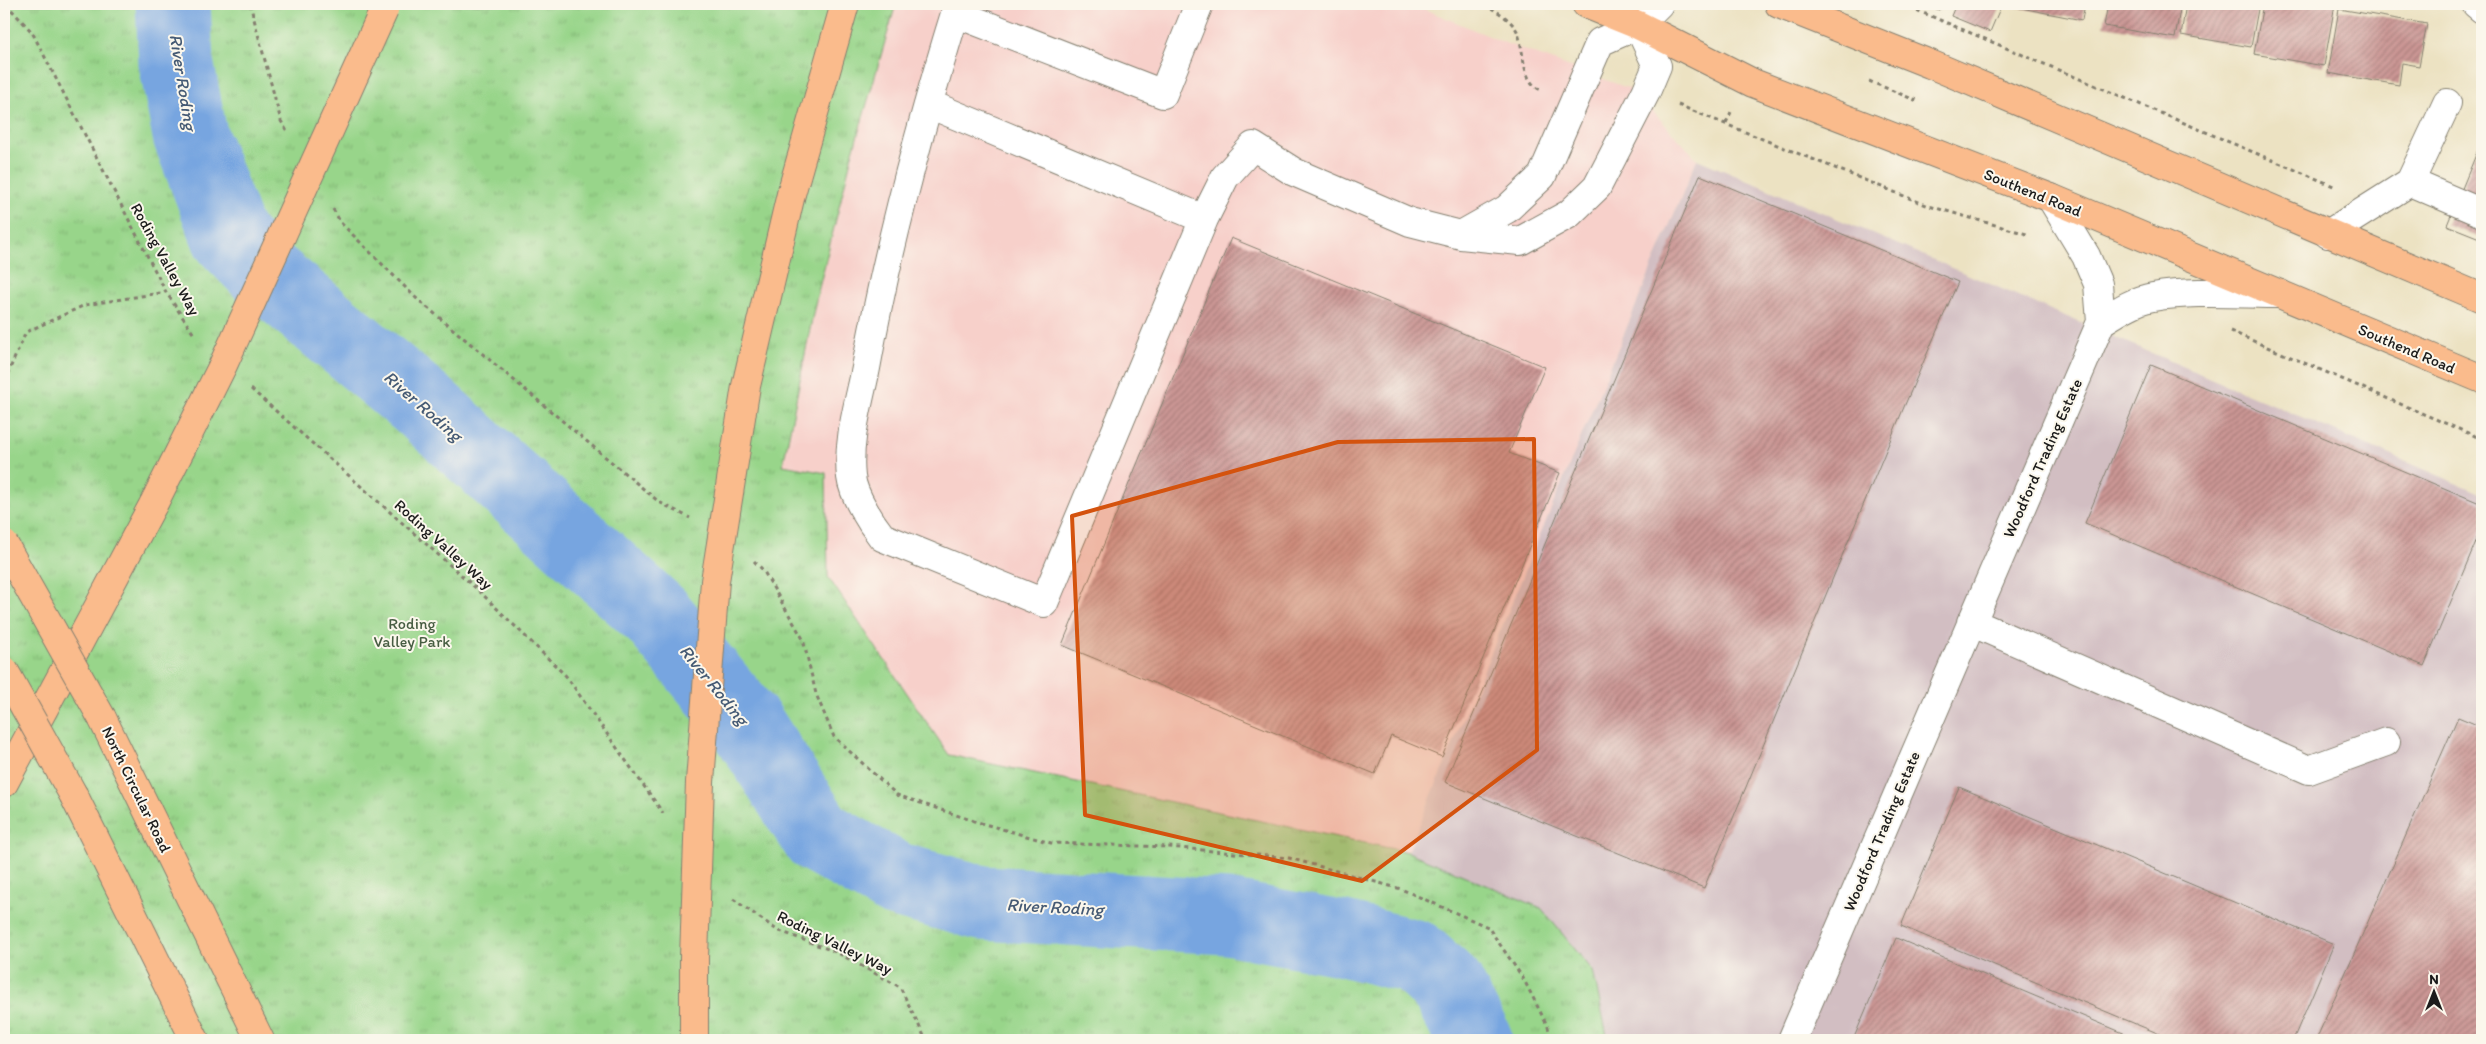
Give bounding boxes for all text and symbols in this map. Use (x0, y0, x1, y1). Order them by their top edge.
water label: River Roding (165, 32, 202, 135)
street label: Southend Road (1981, 164, 2085, 221)
street label: Roding Valley Way (127, 200, 205, 319)
street label: Southend Road (2355, 319, 2459, 378)
water label: River Roding (379, 366, 469, 448)
street label: Woodford Trading Estate (1999, 376, 2086, 541)
street label: Roding Valley Way (391, 495, 497, 594)
park label: Roding Valley Park (374, 614, 450, 651)
water label: River Roding (675, 640, 755, 732)
street label: North Circular Road (98, 723, 175, 856)
street label: Woodford Trading Estate (1839, 748, 1924, 914)
water label: River Roding (1006, 893, 1107, 921)
street label: Roding Valley Way (774, 906, 896, 979)
north arrow (2408, 966, 2458, 1016)
text: N (2429, 971, 2439, 988)

